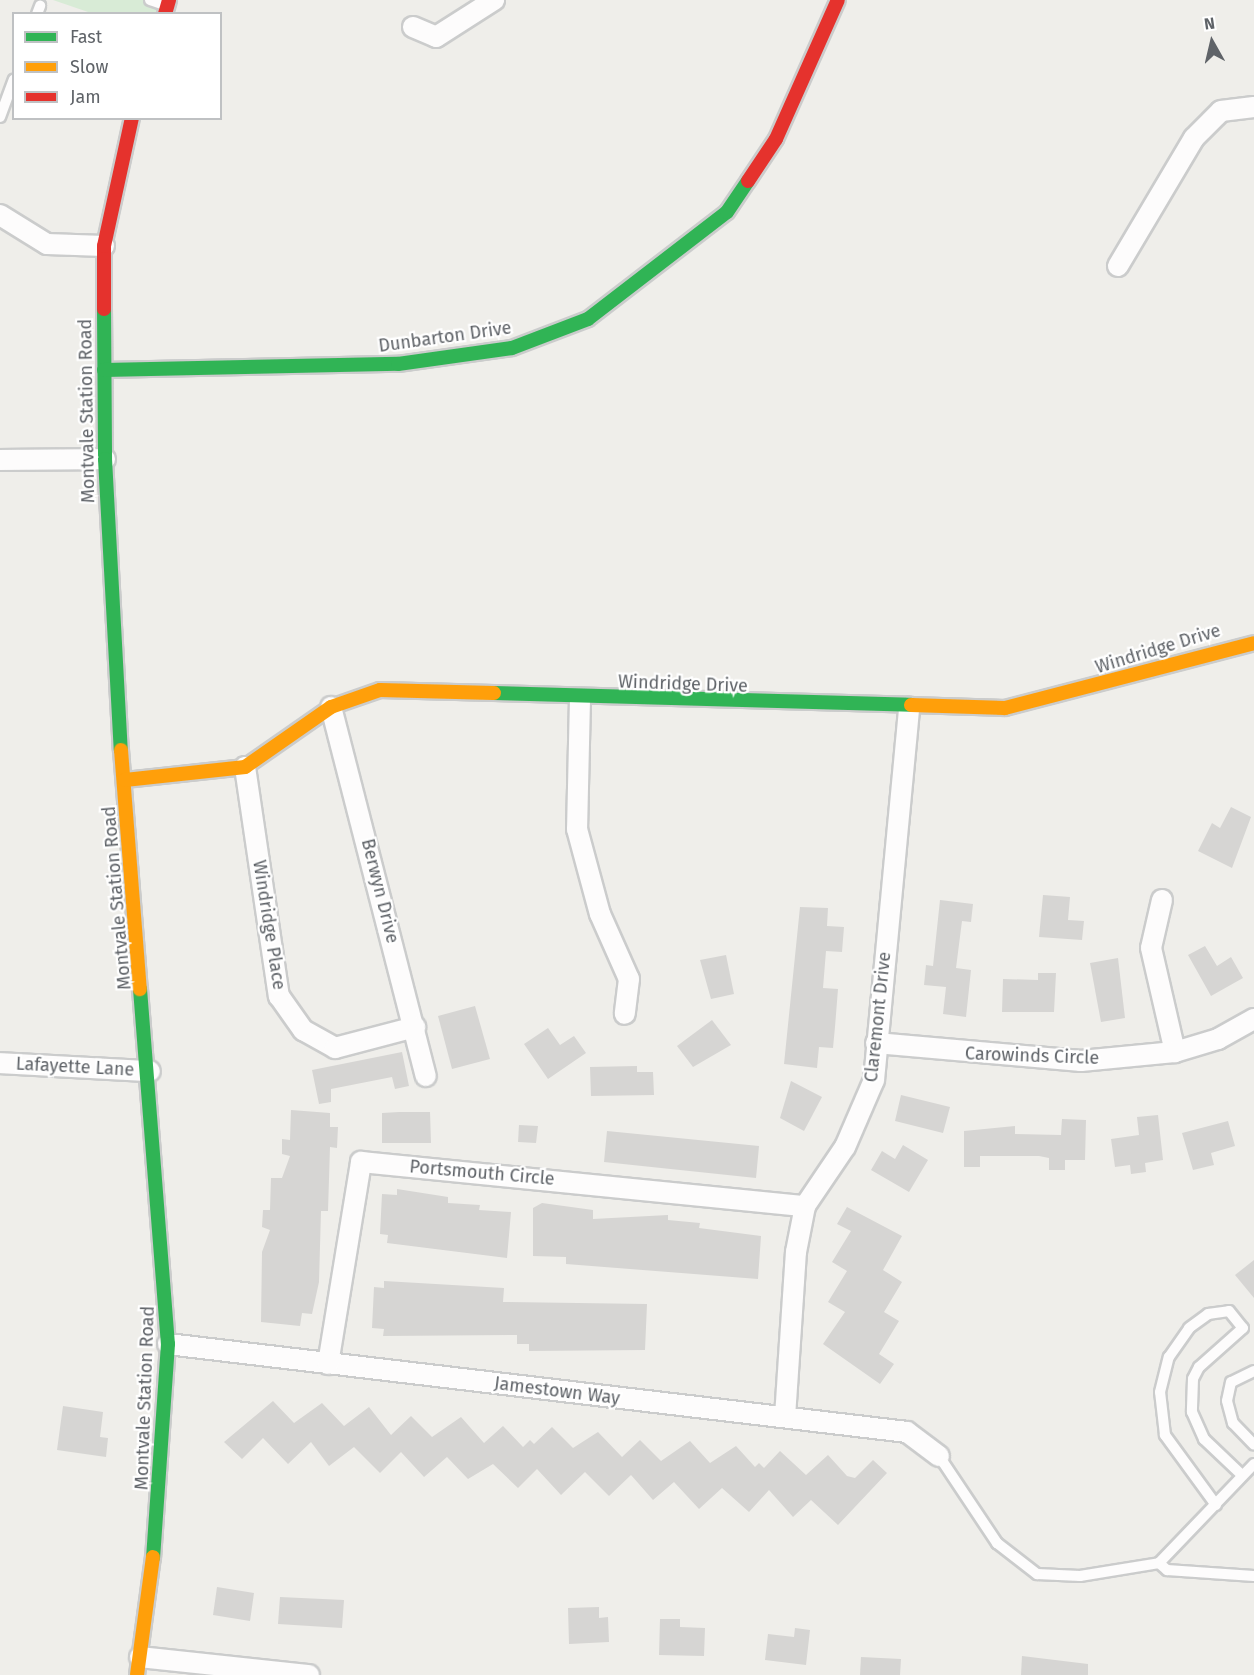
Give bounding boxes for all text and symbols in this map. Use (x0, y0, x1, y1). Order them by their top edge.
legend (12, 12, 222, 120)
north arrow (1182, 12, 1242, 72)
text: N (1203, 14, 1216, 34)
text: Fast (70, 26, 102, 48)
text: Slow (70, 56, 108, 78)
text: Jam (70, 86, 101, 108)
street label: Dunbarton Drive (377, 317, 513, 357)
street label: Montvale Station Road (75, 319, 99, 503)
street label: Windridge Drive (1093, 620, 1223, 678)
street label: Windridge Drive (618, 671, 748, 697)
street label: Montvale Station Road (98, 805, 136, 991)
street label: Berwyn Drive (357, 836, 403, 946)
street label: Windridge Place (248, 859, 290, 991)
street label: Claremont Drive (860, 951, 896, 1083)
street label: Carowinds Circle (965, 1043, 1099, 1069)
street label: Lafayette Lane (15, 1053, 135, 1081)
street label: Portsmouth Circle (408, 1156, 556, 1190)
street label: Montvale Station Road (131, 1306, 159, 1490)
street label: Jamestown Way (493, 1373, 621, 1409)

